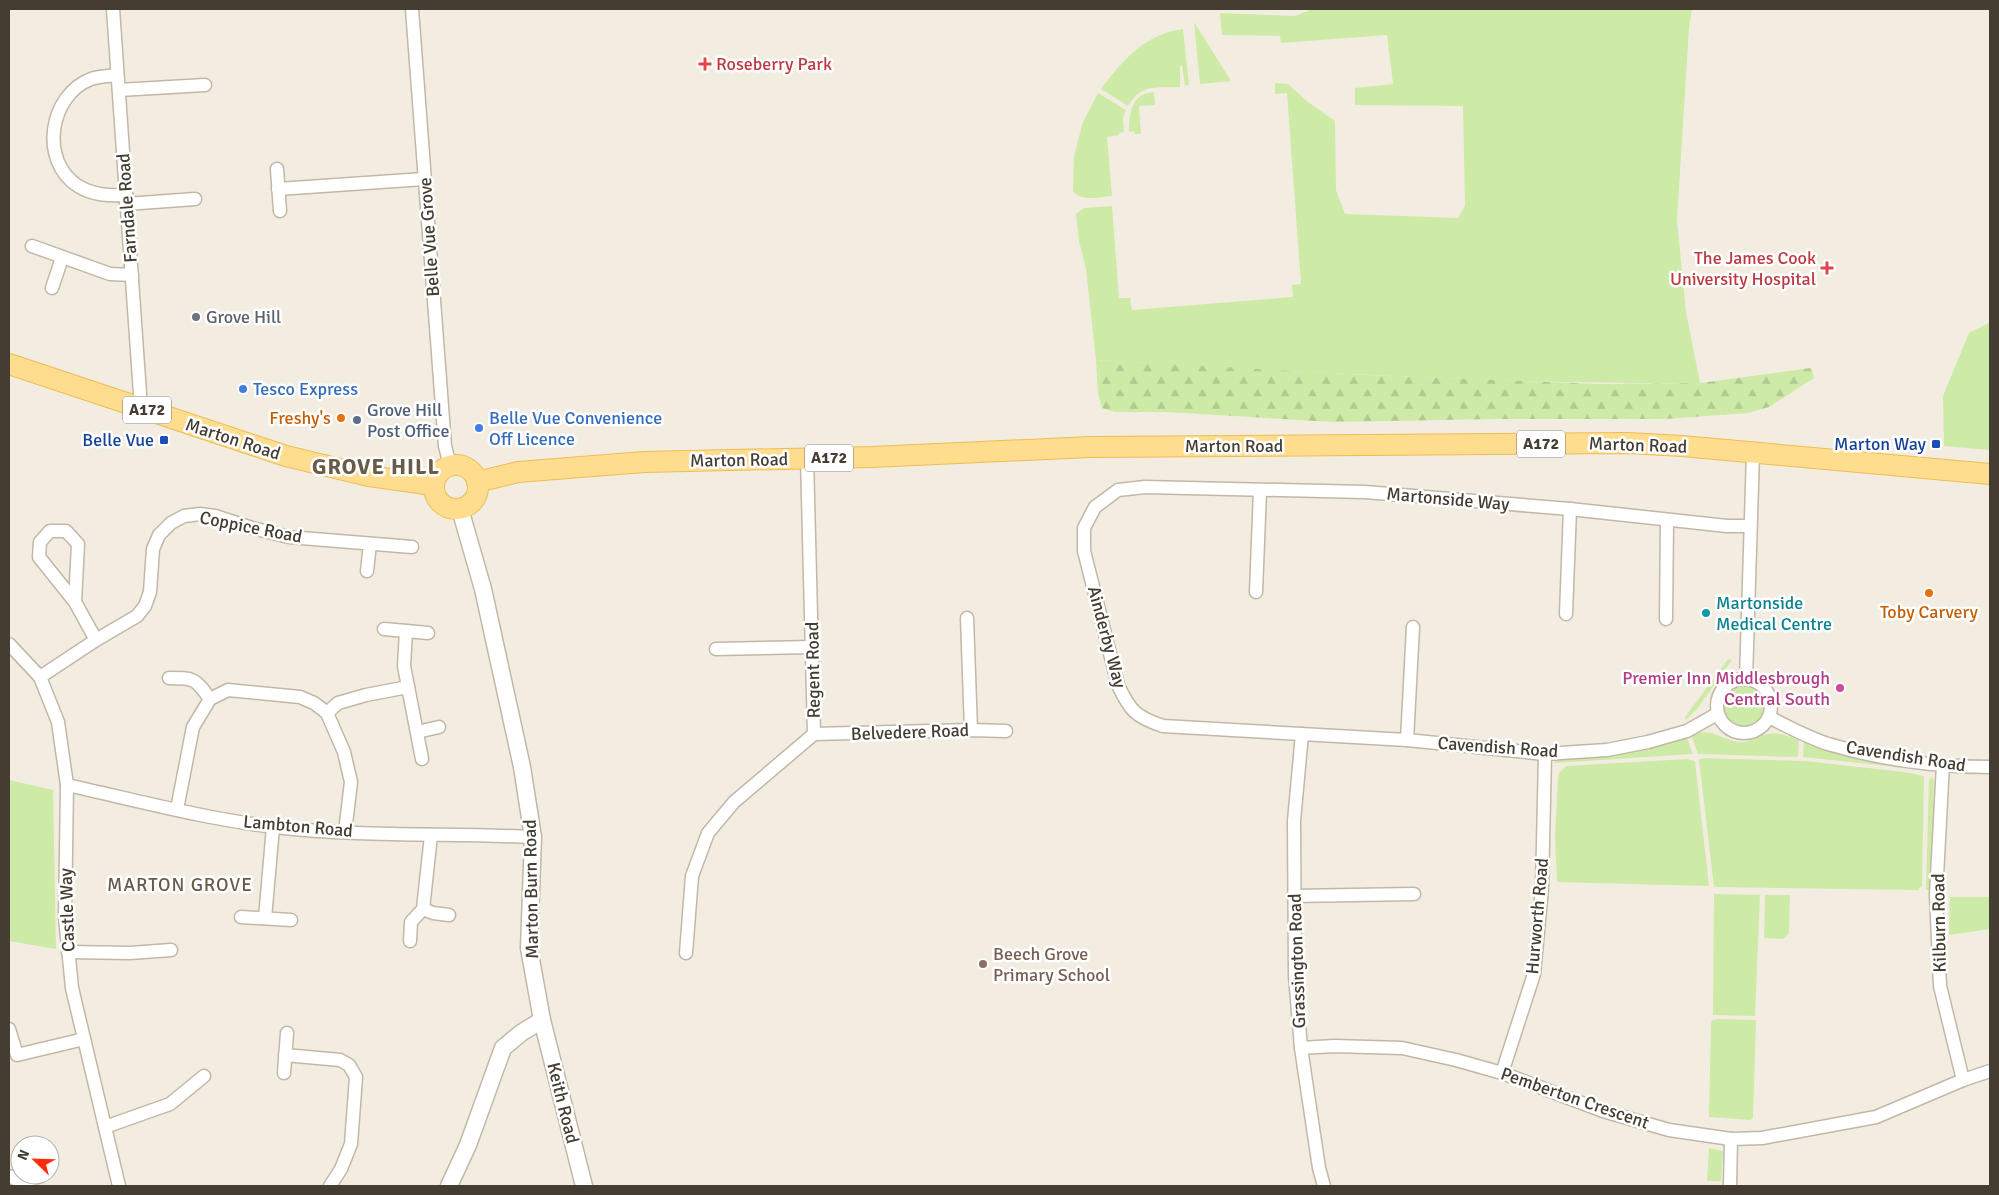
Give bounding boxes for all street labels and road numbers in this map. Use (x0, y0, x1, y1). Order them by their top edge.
street label: Farndale Road (112, 153, 142, 263)
street label: Belle Vue Grove (414, 177, 444, 297)
road number: A172 (123, 396, 171, 424)
street label: Marton Road (183, 413, 283, 465)
road number: A172 (1517, 430, 1565, 458)
street label: Marton Road (1588, 432, 1688, 458)
street label: Marton Road (1185, 435, 1283, 457)
road number: A172 (805, 444, 853, 472)
street label: Marton Road (690, 448, 788, 472)
street label: Martonside Way (1386, 483, 1511, 515)
street label: Coppice Road (198, 506, 304, 548)
street label: Ainderby Way (1083, 584, 1131, 691)
street label: Regent Road (801, 621, 825, 719)
street label: Belvedere Road (851, 719, 969, 745)
street label: Cavendish Road (1437, 732, 1559, 762)
street label: Cavendish Road (1845, 736, 1967, 776)
street label: Lambton Road (242, 810, 354, 842)
street label: Marton Burn Road (519, 819, 543, 959)
street label: Hurworth Road (1521, 857, 1553, 975)
street label: Castle Way (55, 867, 79, 952)
street label: Kilburn Road (1927, 873, 1951, 973)
street label: Grassington Road (1284, 893, 1310, 1029)
street label: Keith Road (542, 1060, 584, 1146)
street label: Pemberton Crescent (1498, 1062, 1652, 1134)

